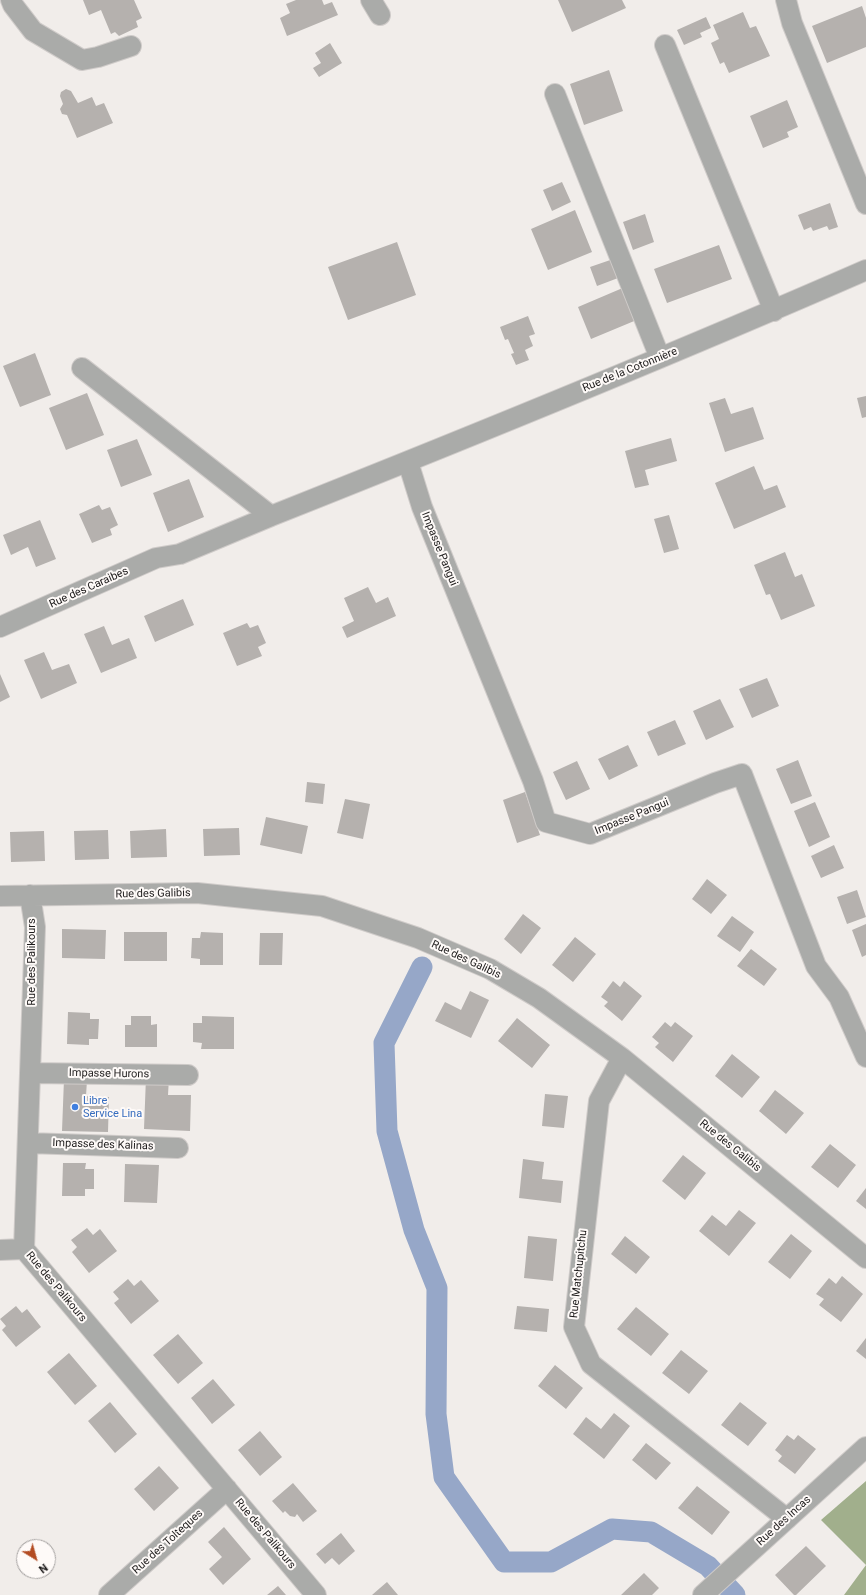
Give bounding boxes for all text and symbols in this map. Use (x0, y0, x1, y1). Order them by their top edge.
street label: Rue de la Cotonnière (581, 345, 679, 395)
street label: Impasse Pangui (418, 510, 460, 588)
street label: Rue des Caraibes (48, 565, 130, 611)
street label: Impasse Pangui (593, 796, 671, 838)
street label: Rue des Galibis (115, 887, 191, 901)
street label: Rue des Palikours (25, 918, 39, 1006)
street label: Rue des Galibis (429, 938, 503, 982)
street label: Impasse Hurons (69, 1067, 149, 1081)
place label: Libre Service Lina (83, 1094, 142, 1120)
marker: Libre Service Lina (70, 1102, 80, 1112)
street label: Rue des Galibis (697, 1117, 763, 1175)
street label: Impasse des Kalinas (52, 1137, 154, 1153)
street label: Rue Matchupitchu (568, 1229, 590, 1319)
street label: Rue des Palikours (23, 1249, 89, 1325)
street label: Rue des Incas (754, 1493, 814, 1549)
street label: Rue des Palikours (232, 1496, 298, 1572)
street label: Rue des Tolteques (130, 1507, 206, 1577)
north arrow (16, 1539, 56, 1579)
text: N (36, 1561, 50, 1576)

